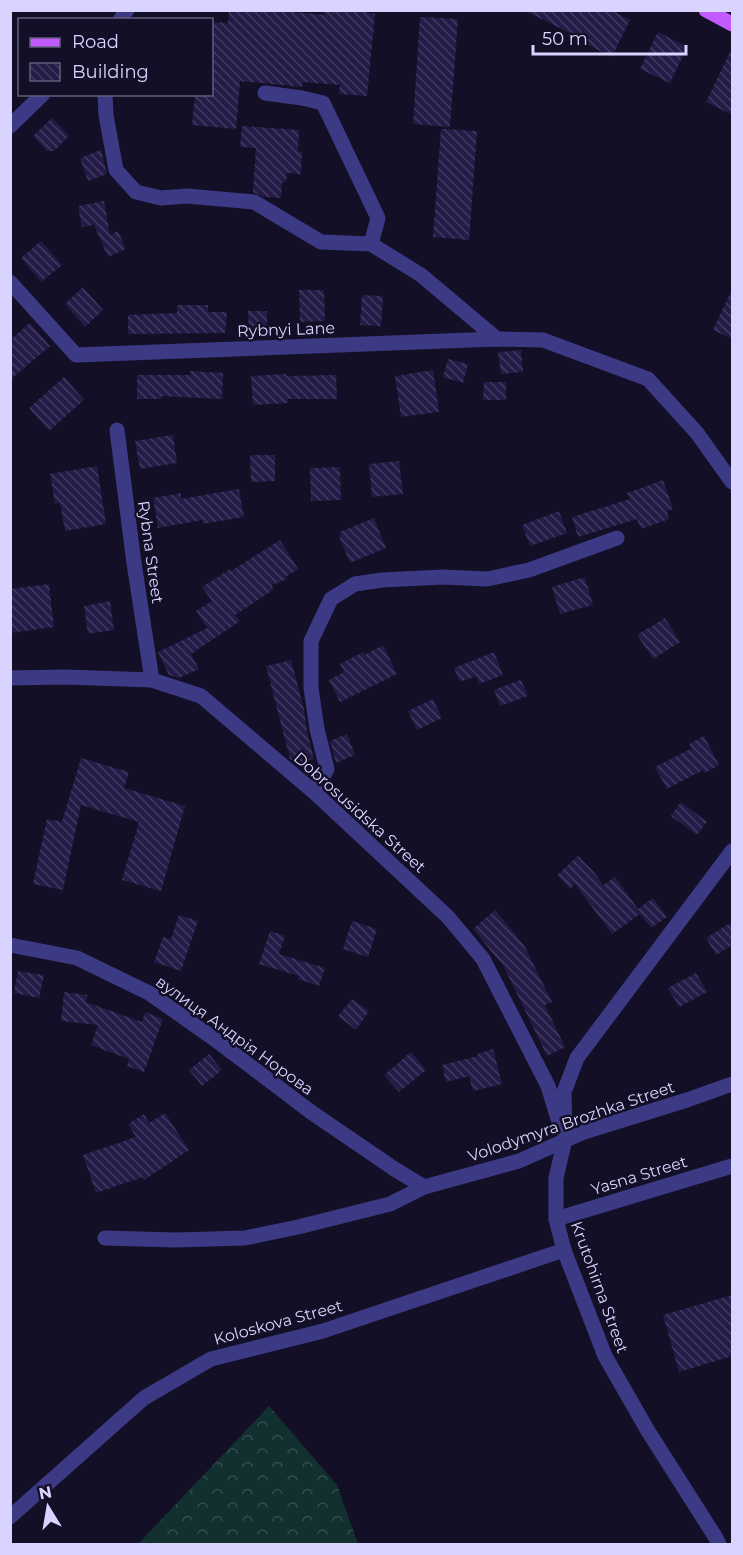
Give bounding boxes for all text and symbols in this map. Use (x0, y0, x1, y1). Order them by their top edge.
legend (18, 18, 213, 96)
scale bar (533, 18, 686, 56)
text: 50 m (542, 28, 588, 50)
text: Road (72, 31, 119, 53)
text: Building (72, 61, 149, 83)
street label: Rybnyi Lane (237, 318, 335, 341)
street label: Rybna Street (134, 499, 167, 605)
street label: Dobrosusidska Street (290, 748, 430, 877)
street label: вулиця Андрія Норова (152, 972, 317, 1099)
street label: Volodymyra Brozhka Street (465, 1077, 678, 1166)
street label: Yasna Street (589, 1152, 690, 1199)
street label: Krutohirna Street (567, 1219, 632, 1356)
street label: Koloskova Street (212, 1296, 345, 1349)
north arrow (18, 1477, 78, 1537)
text: N (37, 1482, 53, 1503)

